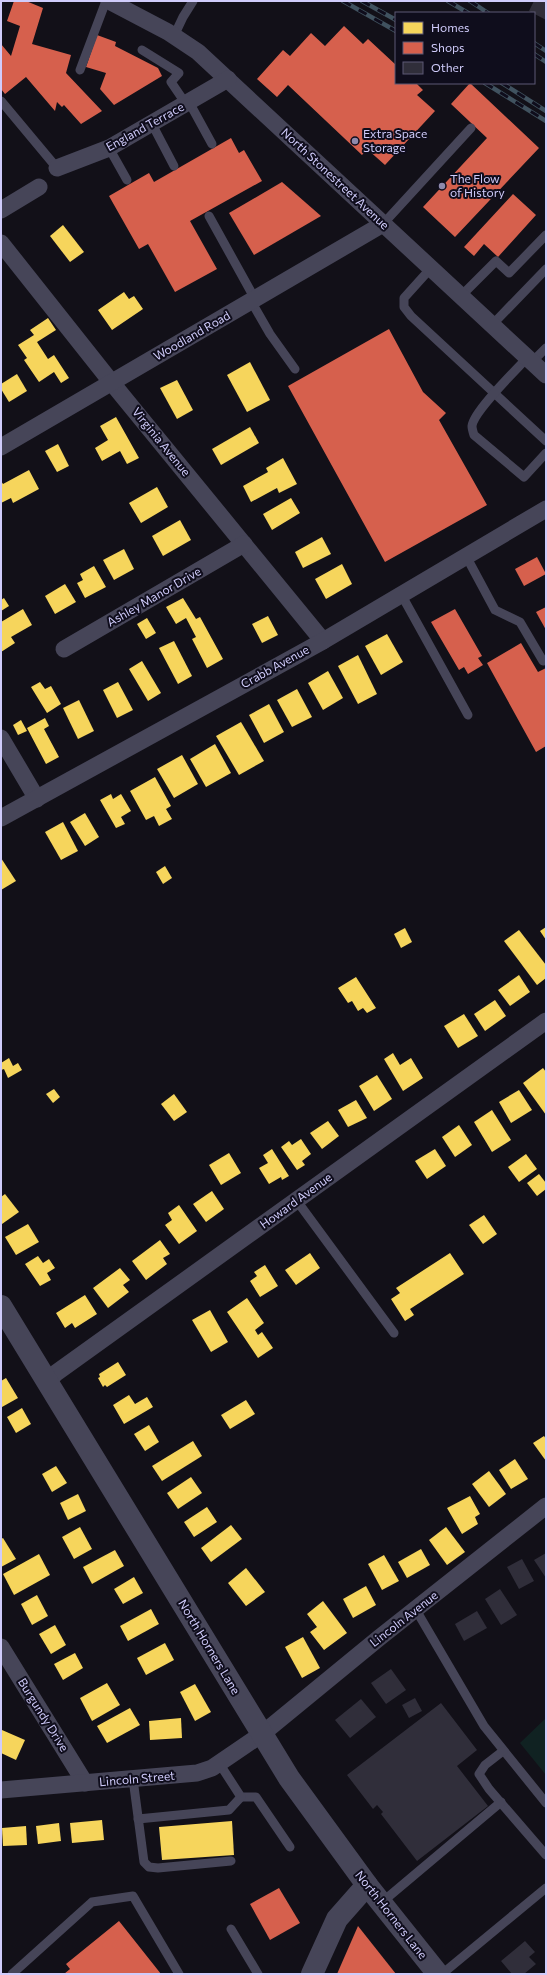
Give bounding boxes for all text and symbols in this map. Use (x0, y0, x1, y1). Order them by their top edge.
legend (395, 12, 535, 84)
text: Homes (431, 20, 469, 34)
text: Shops (431, 40, 465, 54)
text: Other (431, 60, 464, 74)
street label: England Terrace (103, 99, 186, 153)
street label: North Stonestreet Avenue (279, 125, 392, 232)
place label: Extra Space Storage (363, 126, 427, 154)
marker: Extra Space Storage (350, 136, 360, 146)
place label: The Flow of History (450, 171, 505, 199)
marker: The Flow of History (437, 181, 447, 191)
street label: Woodland Road (151, 308, 232, 363)
street label: Virginia Avenue (130, 404, 194, 479)
street label: Ashley Manor Drive (104, 564, 203, 629)
street label: Crabb Avenue (238, 642, 311, 691)
street label: Howard Avenue (257, 1169, 334, 1231)
street label: Lincoln Avenue (367, 1587, 440, 1649)
street label: North Horners Lane (176, 1597, 244, 1696)
street label: Burgundy Drive (16, 1675, 72, 1754)
street label: Lincoln Street (98, 1768, 175, 1788)
street label: North Horners Lane (353, 1868, 431, 1961)

